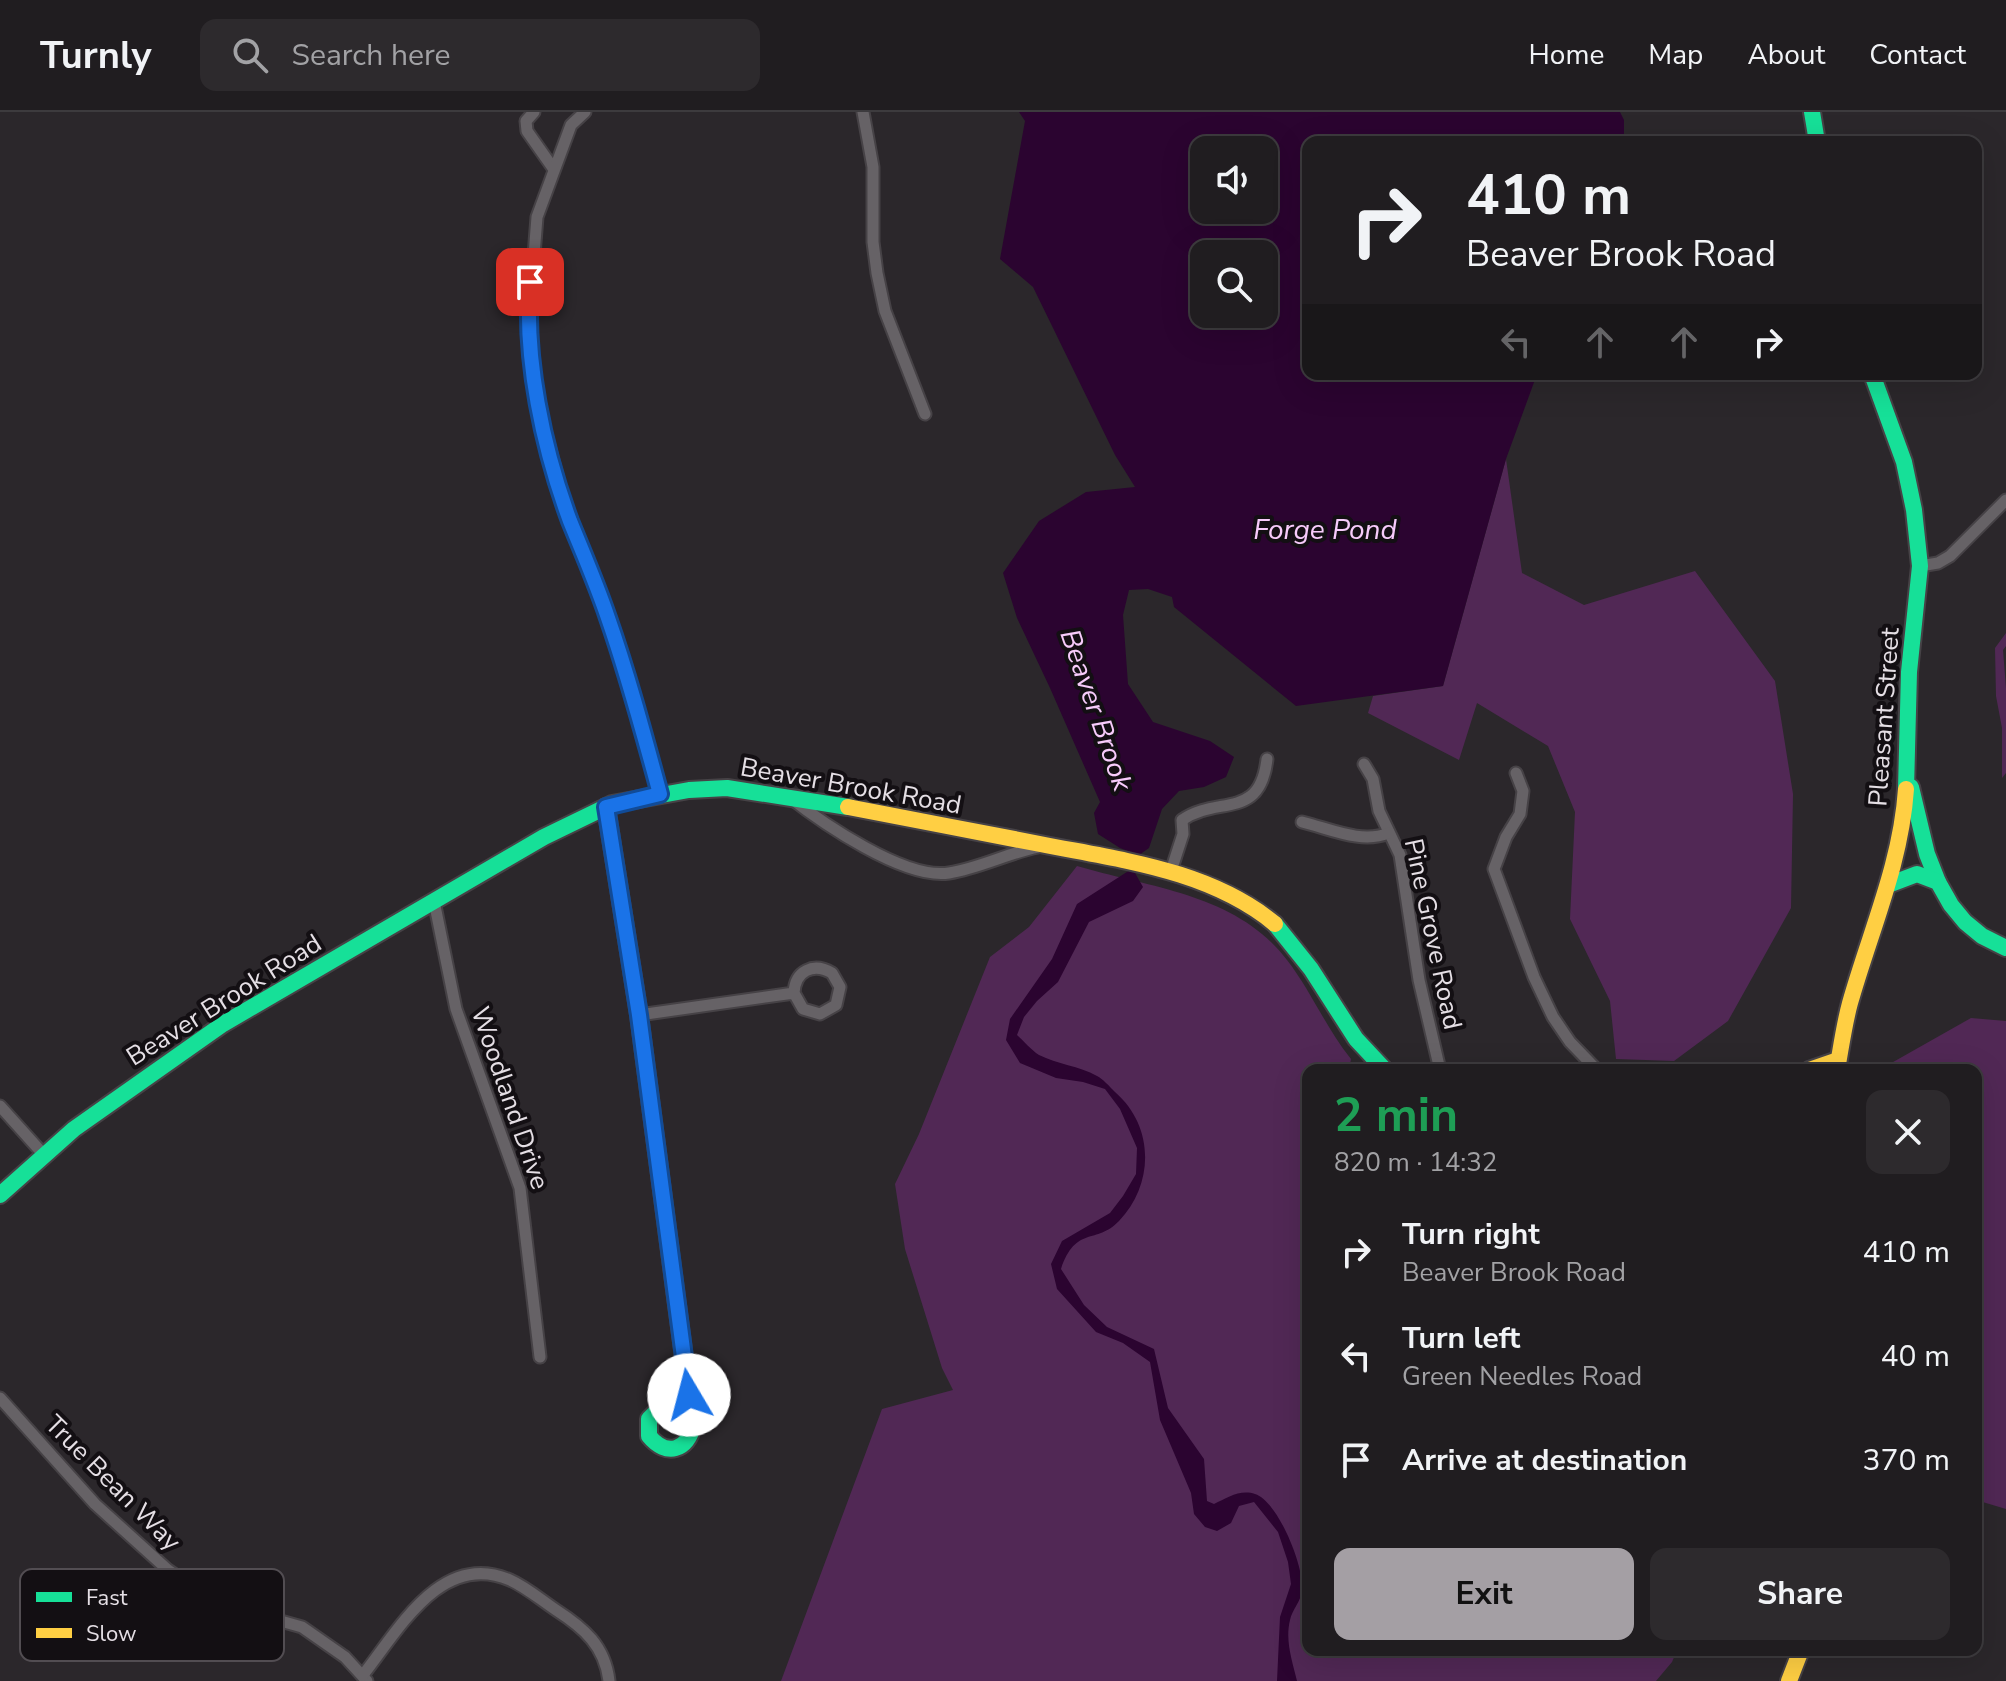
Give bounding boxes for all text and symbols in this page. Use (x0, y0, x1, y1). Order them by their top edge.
search box (200, 19, 760, 91)
text: Turnly (40, 30, 152, 81)
icon: search (228, 33, 272, 77)
text: Search here (292, 35, 451, 76)
text: Home (1529, 36, 1604, 74)
text: Map (1648, 36, 1703, 74)
text: About (1747, 36, 1825, 74)
text: Contact (1869, 36, 1966, 74)
map controls (1190, 136, 1278, 328)
button: sound (1190, 136, 1278, 224)
text: 410 m (1466, 157, 1631, 234)
icon: right (1334, 168, 1438, 272)
text: Beaver Brook Road (1466, 230, 1776, 279)
button: search (1190, 240, 1278, 328)
pin (496, 248, 564, 316)
icon: arrive (508, 260, 552, 304)
icon: left (1494, 320, 1538, 364)
icon: ahead (1578, 320, 1622, 364)
icon: ahead (1662, 320, 1706, 364)
icon: right (1746, 320, 1790, 364)
water label: Forge Pond (1253, 511, 1397, 549)
water label: Beaver Brook (1051, 624, 1142, 797)
street label: Pleasant Street (1860, 625, 1908, 808)
street label: Beaver Brook Road (738, 749, 964, 823)
street label: Pine Grove Road (1396, 835, 1470, 1033)
street label: Beaver Brook Road (120, 926, 328, 1074)
street label: Woodland Drive (462, 1002, 558, 1194)
text: 2 min (1334, 1082, 1458, 1148)
button: close (1866, 1090, 1950, 1174)
text: 820 m · 14:32 (1334, 1145, 1497, 1180)
text: Turn right (1402, 1214, 1540, 1255)
icon: right (1334, 1230, 1378, 1274)
text: 410 m (1863, 1232, 1950, 1273)
text: Beaver Brook Road (1402, 1255, 1626, 1290)
text: Turn left (1402, 1318, 1520, 1359)
icon: left (1334, 1334, 1378, 1378)
text: 40 m (1881, 1336, 1950, 1377)
position arrow (647, 1353, 731, 1437)
text: Green Needles Road (1402, 1359, 1642, 1394)
street label: True Bean Way (37, 1407, 189, 1559)
icon: arrive (1334, 1438, 1378, 1482)
text: Arrive at destination (1402, 1440, 1687, 1481)
text: 370 m (1863, 1440, 1950, 1481)
button: Exit (1334, 1548, 1634, 1640)
button: Share (1650, 1548, 1950, 1640)
legend (20, 1569, 284, 1661)
text: Fast (86, 1583, 128, 1613)
text: Slow (86, 1619, 137, 1649)

